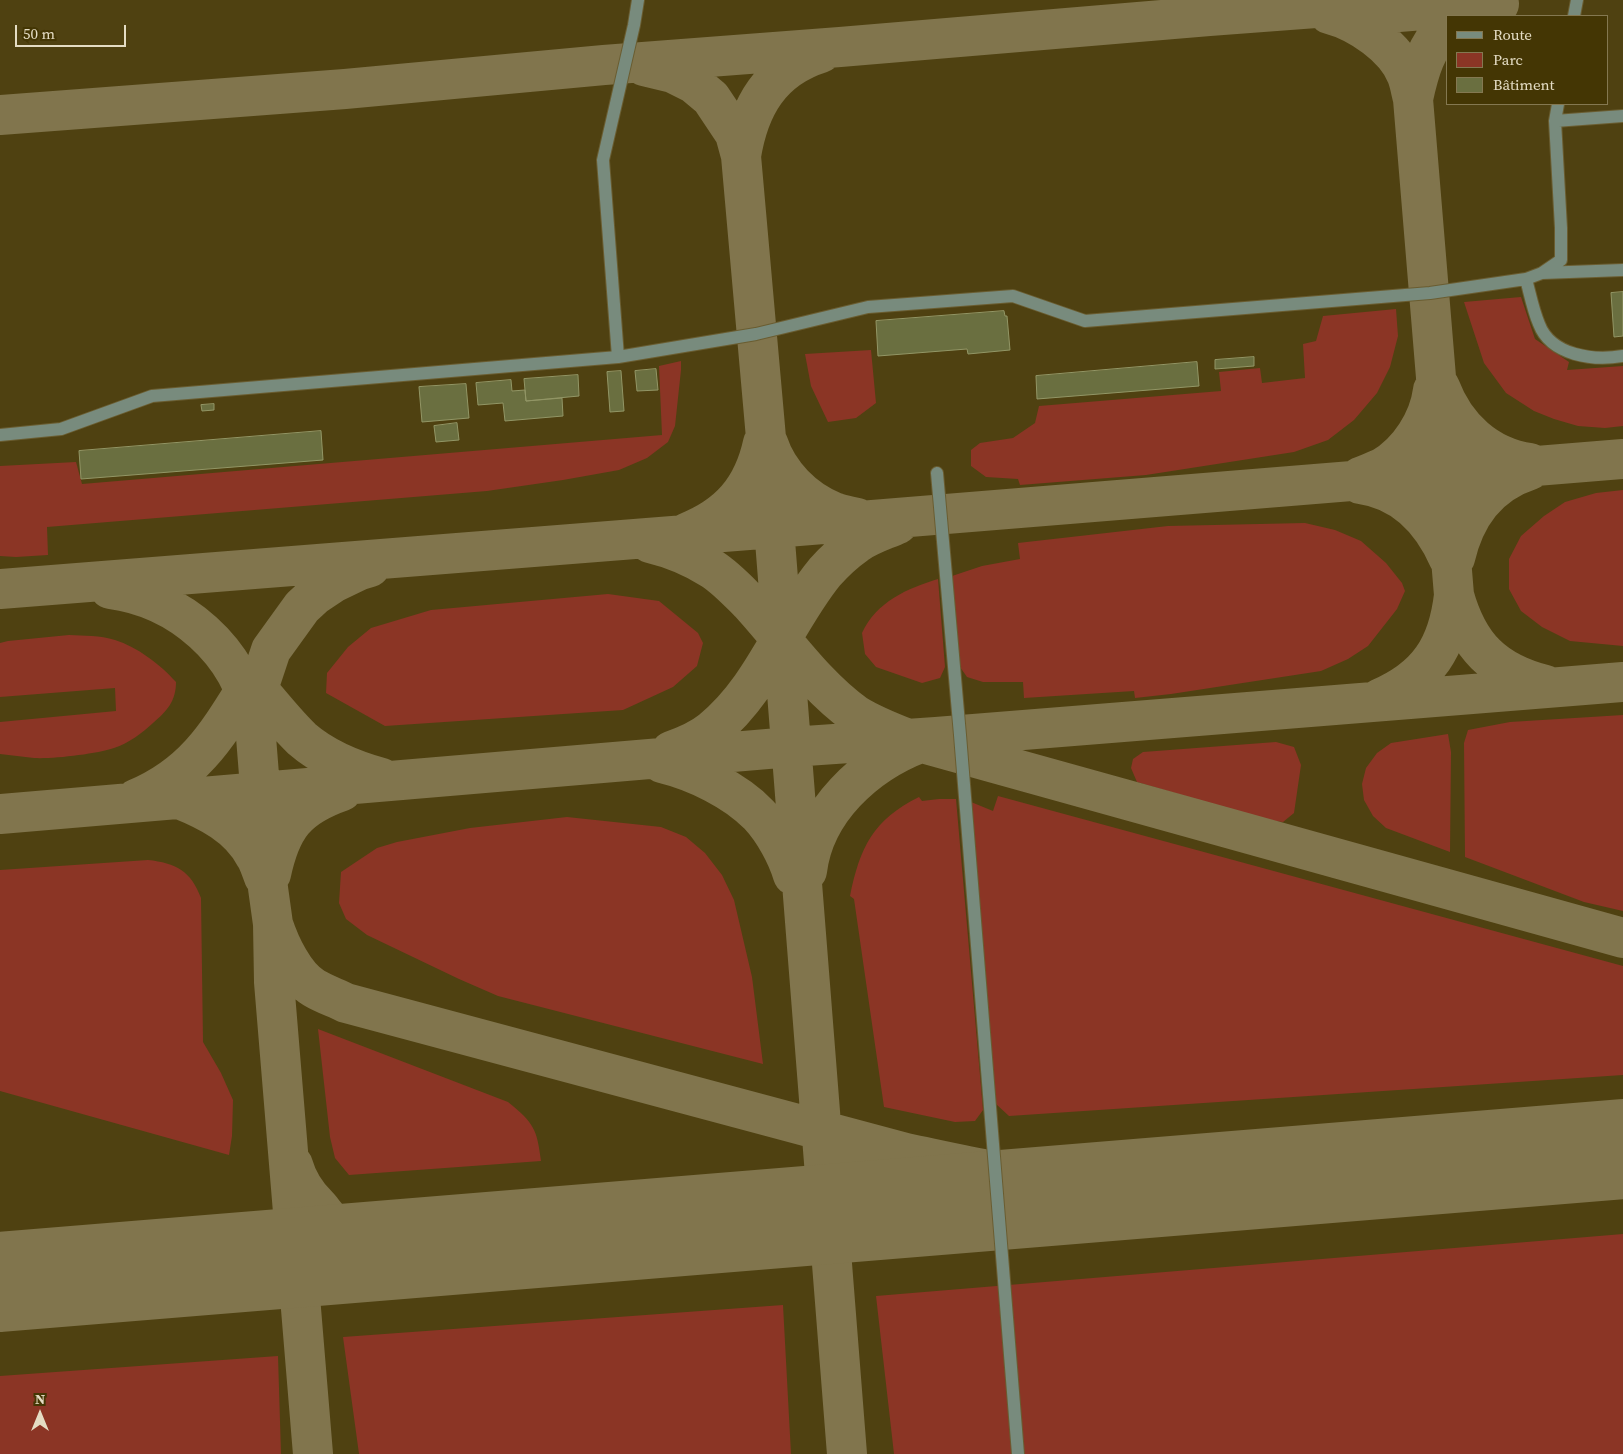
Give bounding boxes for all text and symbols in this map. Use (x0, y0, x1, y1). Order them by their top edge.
scale bar (18, 15, 129, 47)
legend (1446, 15, 1608, 105)
text: 50 m (23, 23, 55, 44)
text: Route (1493, 24, 1532, 45)
text: Parc (1493, 49, 1523, 70)
text: Bâtiment (1493, 74, 1554, 95)
north arrow (15, 1389, 65, 1439)
text: N (35, 1389, 45, 1409)

